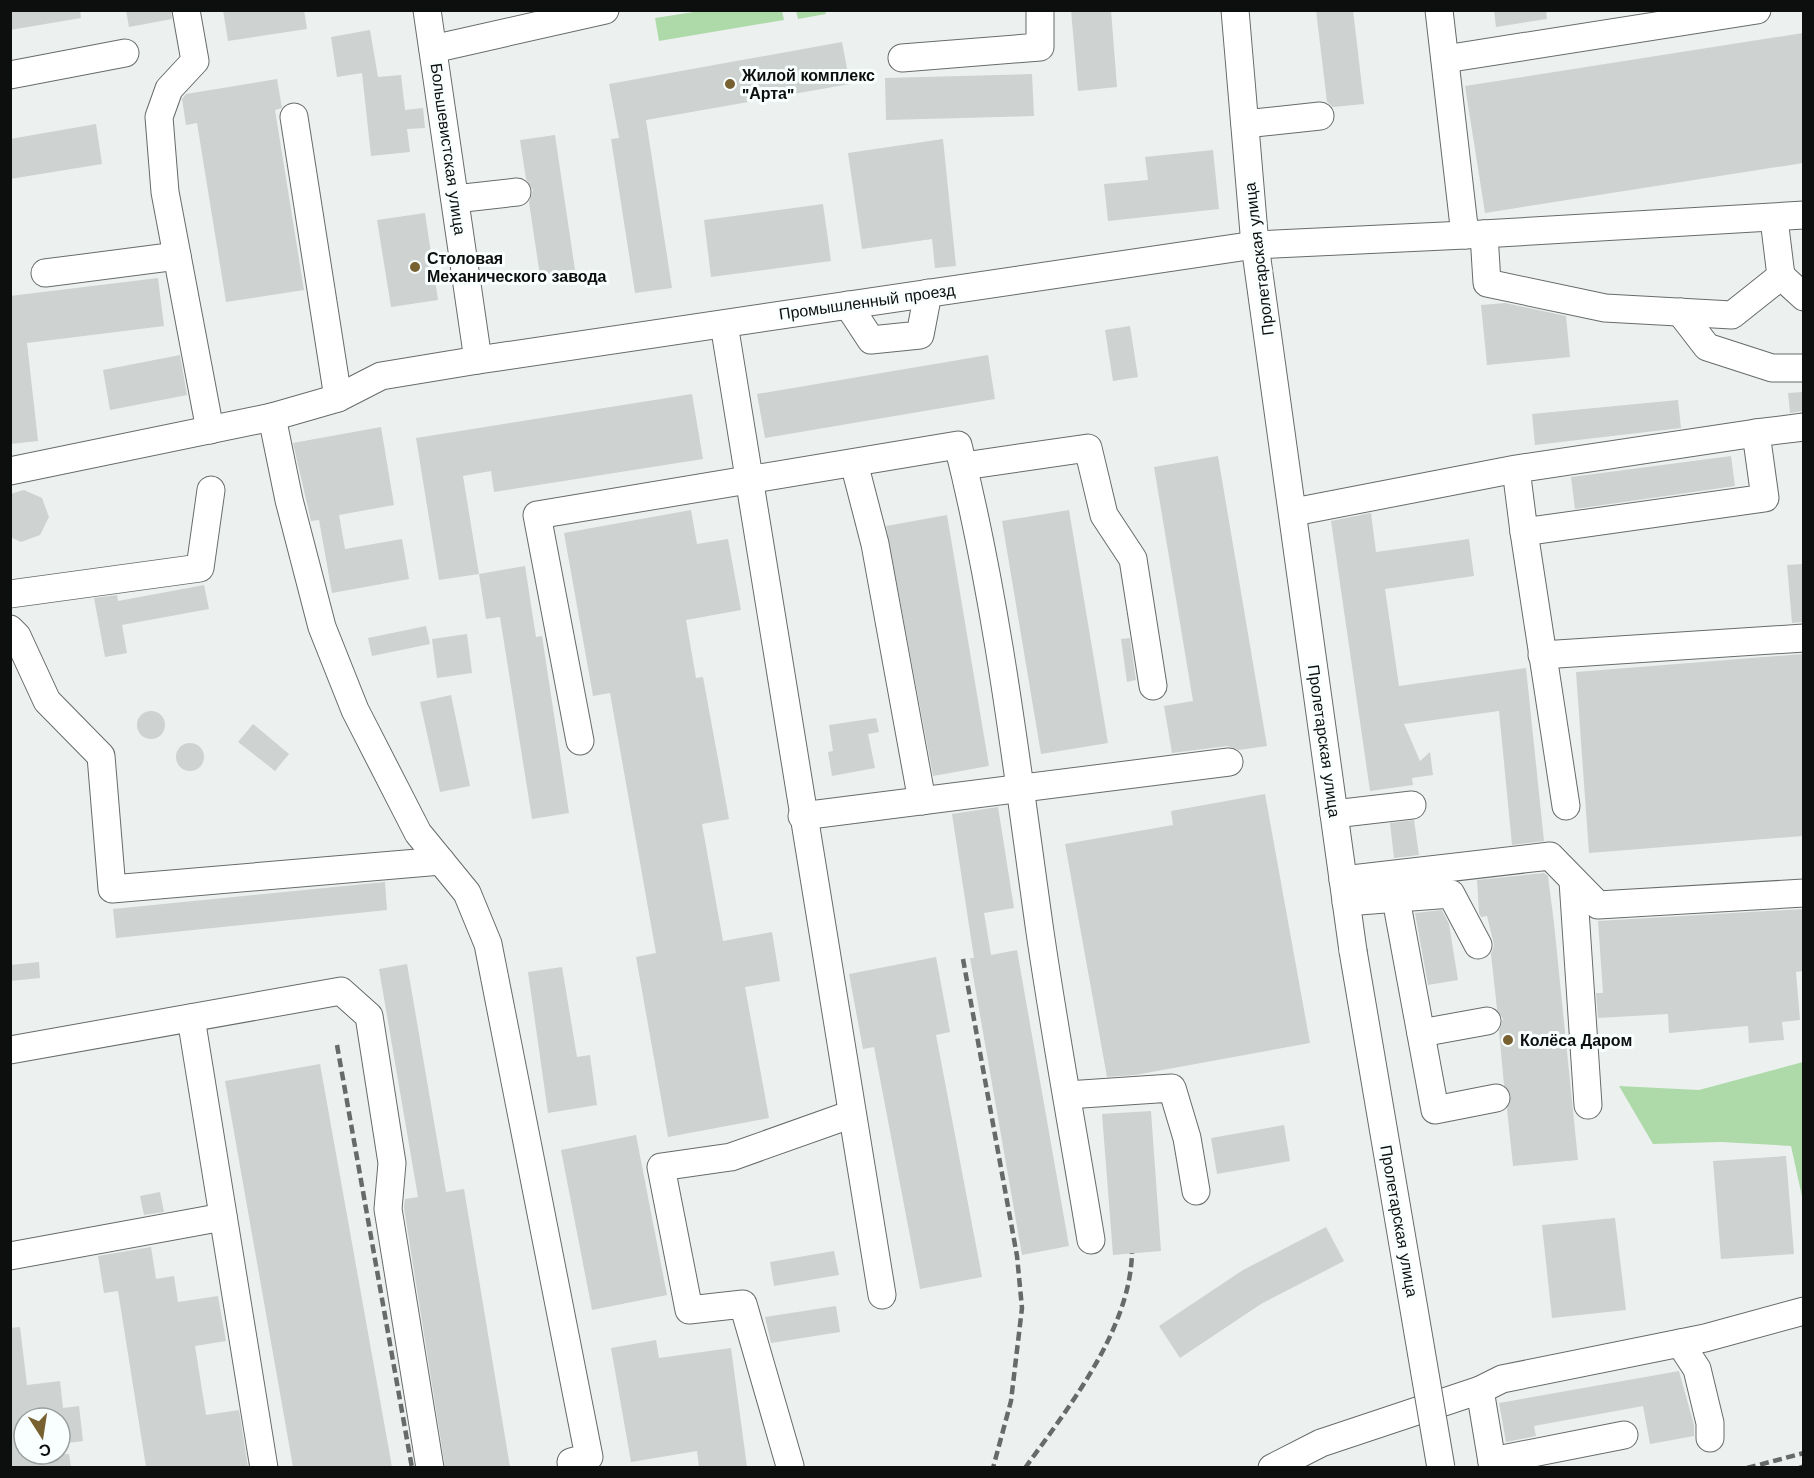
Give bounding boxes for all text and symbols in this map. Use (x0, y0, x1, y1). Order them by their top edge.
street label: Большевистская улица (427, 62, 469, 236)
place label: Жилой комплекс "Арта" (741, 66, 875, 103)
marker: Жилой комплекс "Арта" (723, 77, 737, 91)
street label: Пролетарская улица (1240, 181, 1278, 337)
place label: Столовая Механического завода (427, 249, 607, 286)
marker: Столовая Механического завода (408, 260, 422, 274)
street label: Промышленный проезд (778, 280, 957, 324)
street label: Пролетарская улица (1304, 663, 1344, 819)
place label: Колёса Даром (1520, 1031, 1632, 1050)
marker: Колёса Даром (1501, 1033, 1515, 1047)
street label: Пролетарская улица (1376, 1144, 1422, 1299)
north arrow (12, 1406, 72, 1466)
text: С (37, 1440, 53, 1461)

